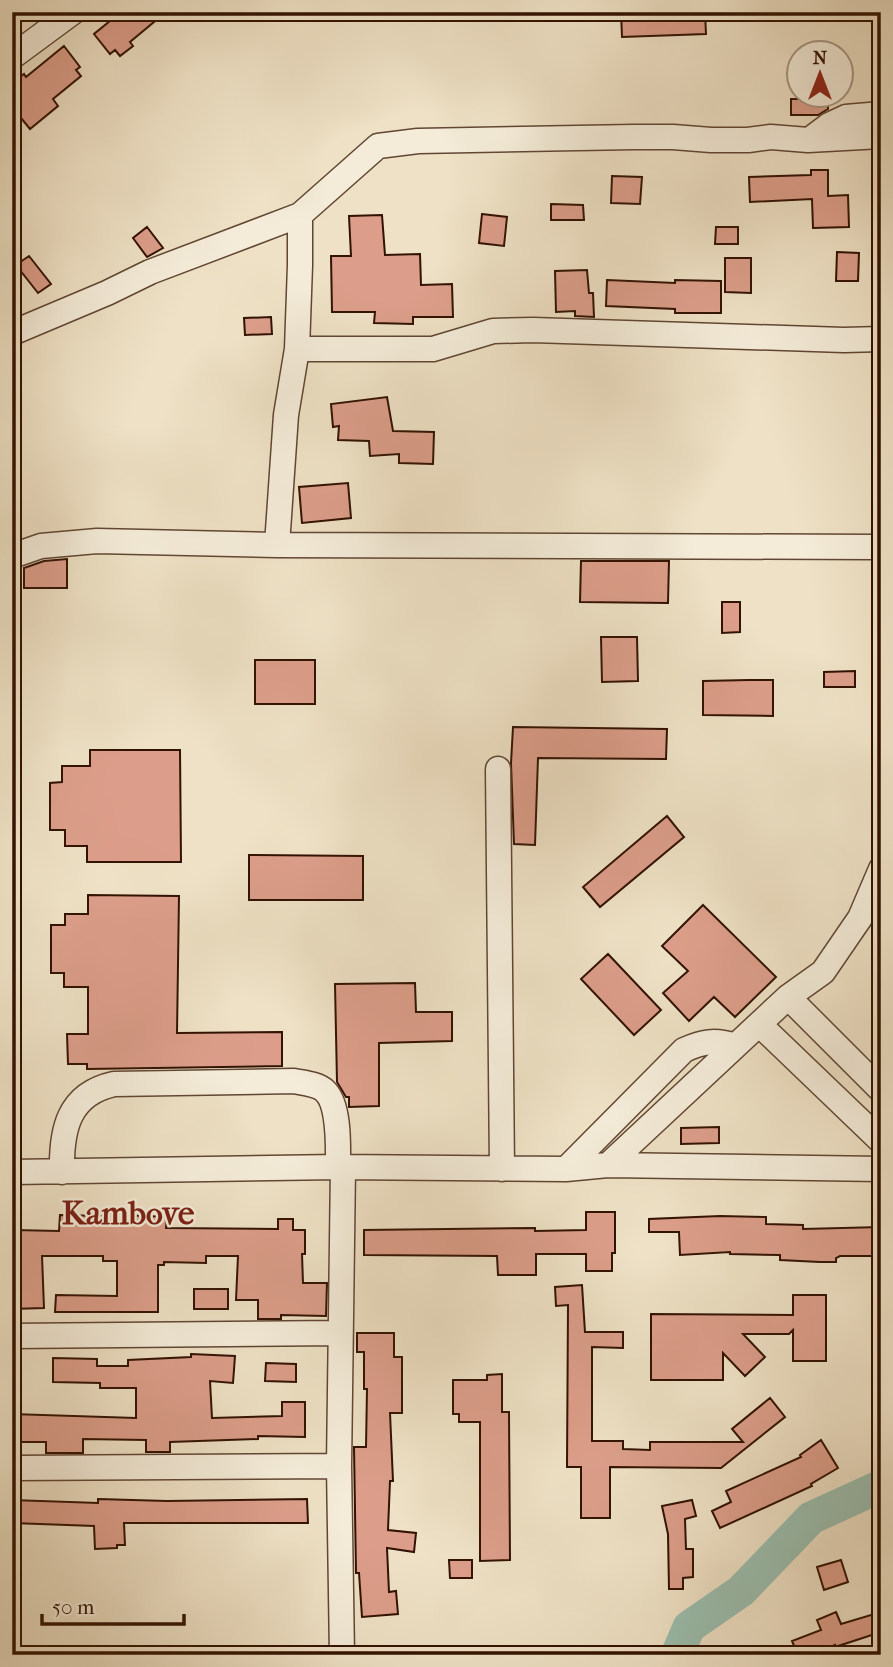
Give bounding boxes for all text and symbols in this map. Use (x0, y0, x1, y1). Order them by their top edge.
north arrow (784, 38, 854, 108)
text: N (813, 47, 828, 69)
district label: Kambove (62, 1194, 195, 1233)
scale bar (42, 1583, 184, 1627)
text: 50 m (52, 1595, 95, 1619)

